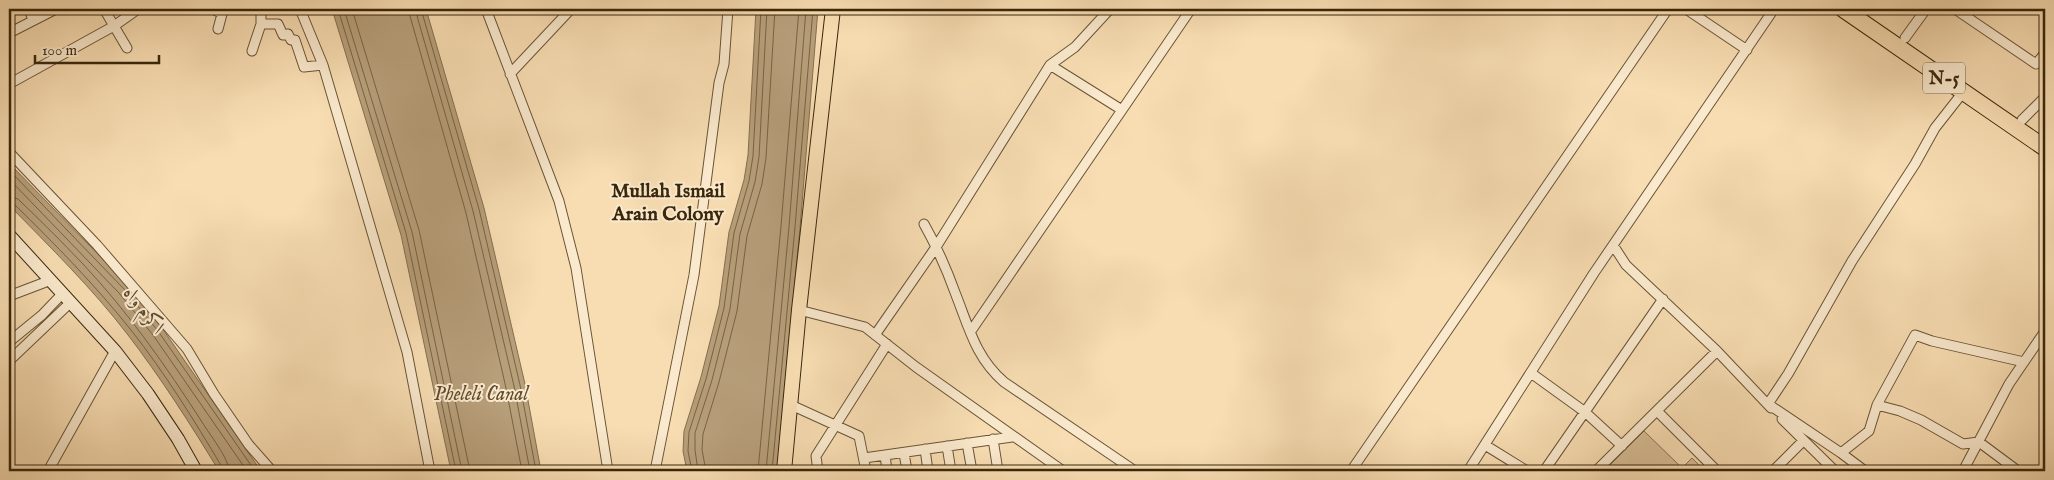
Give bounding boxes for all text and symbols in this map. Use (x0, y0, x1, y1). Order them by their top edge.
scale bar (35, 32, 159, 64)
text: 100 m (42, 41, 78, 60)
road number: N-5 (1923, 62, 1965, 94)
district label: Mullah Ismail Arain Colony (611, 179, 726, 227)
water label: اکرم واہ (114, 282, 170, 342)
water label: Pheleli Canal (434, 382, 530, 407)

